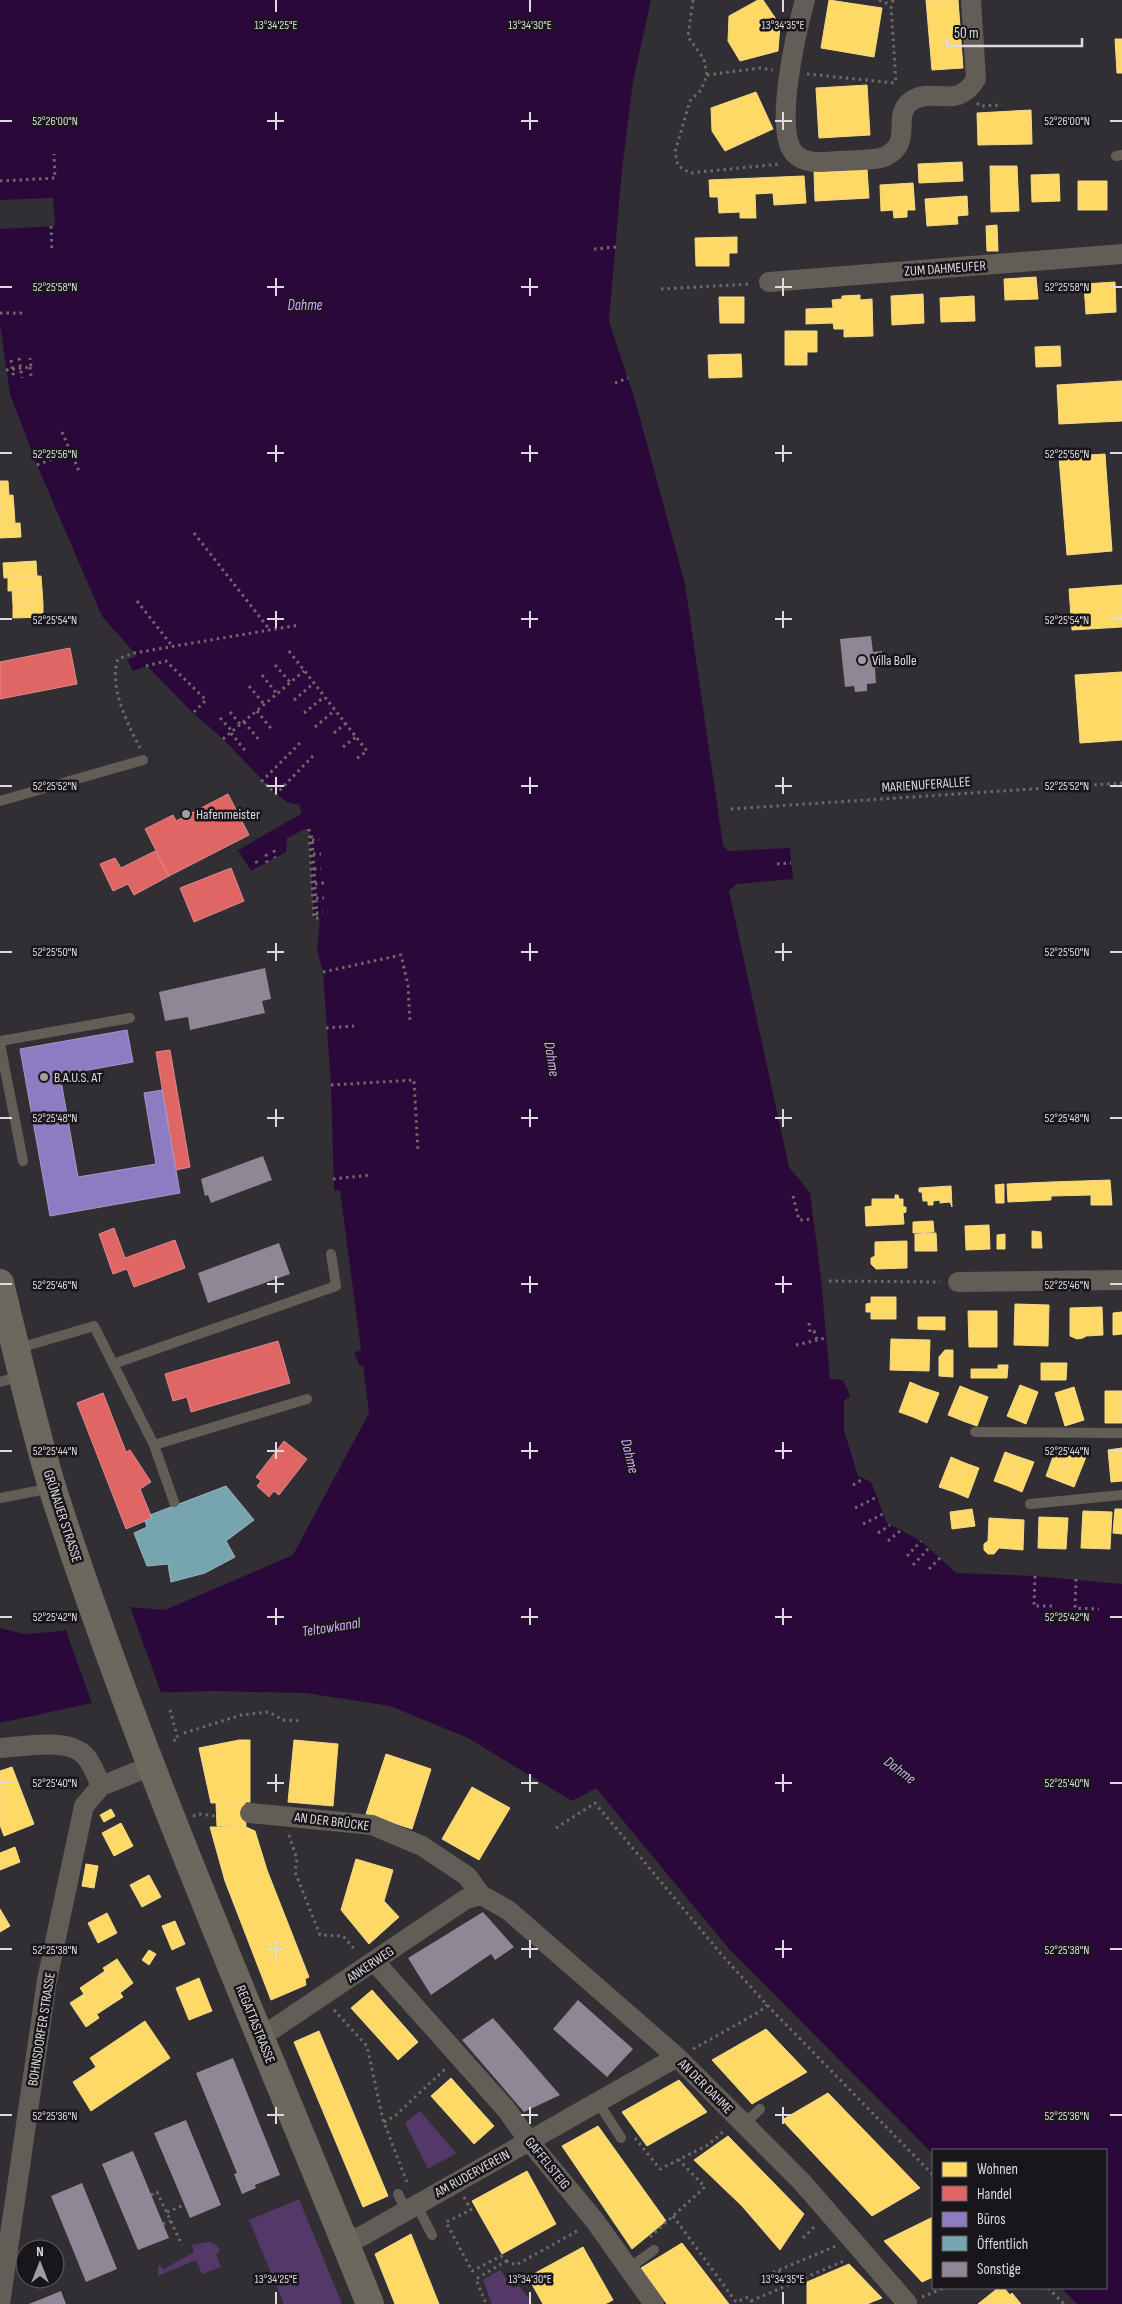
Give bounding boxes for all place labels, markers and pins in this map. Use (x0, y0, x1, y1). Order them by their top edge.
place label: Villa Bolle (872, 652, 917, 669)
marker: Villa Bolle (856, 654, 868, 666)
place label: Hafenmeister (196, 806, 260, 823)
marker: Hafenmeister (180, 808, 192, 820)
place label: B.A.U.S. AT (54, 1069, 103, 1086)
marker: B.A.U.S. AT (38, 1071, 50, 1083)

